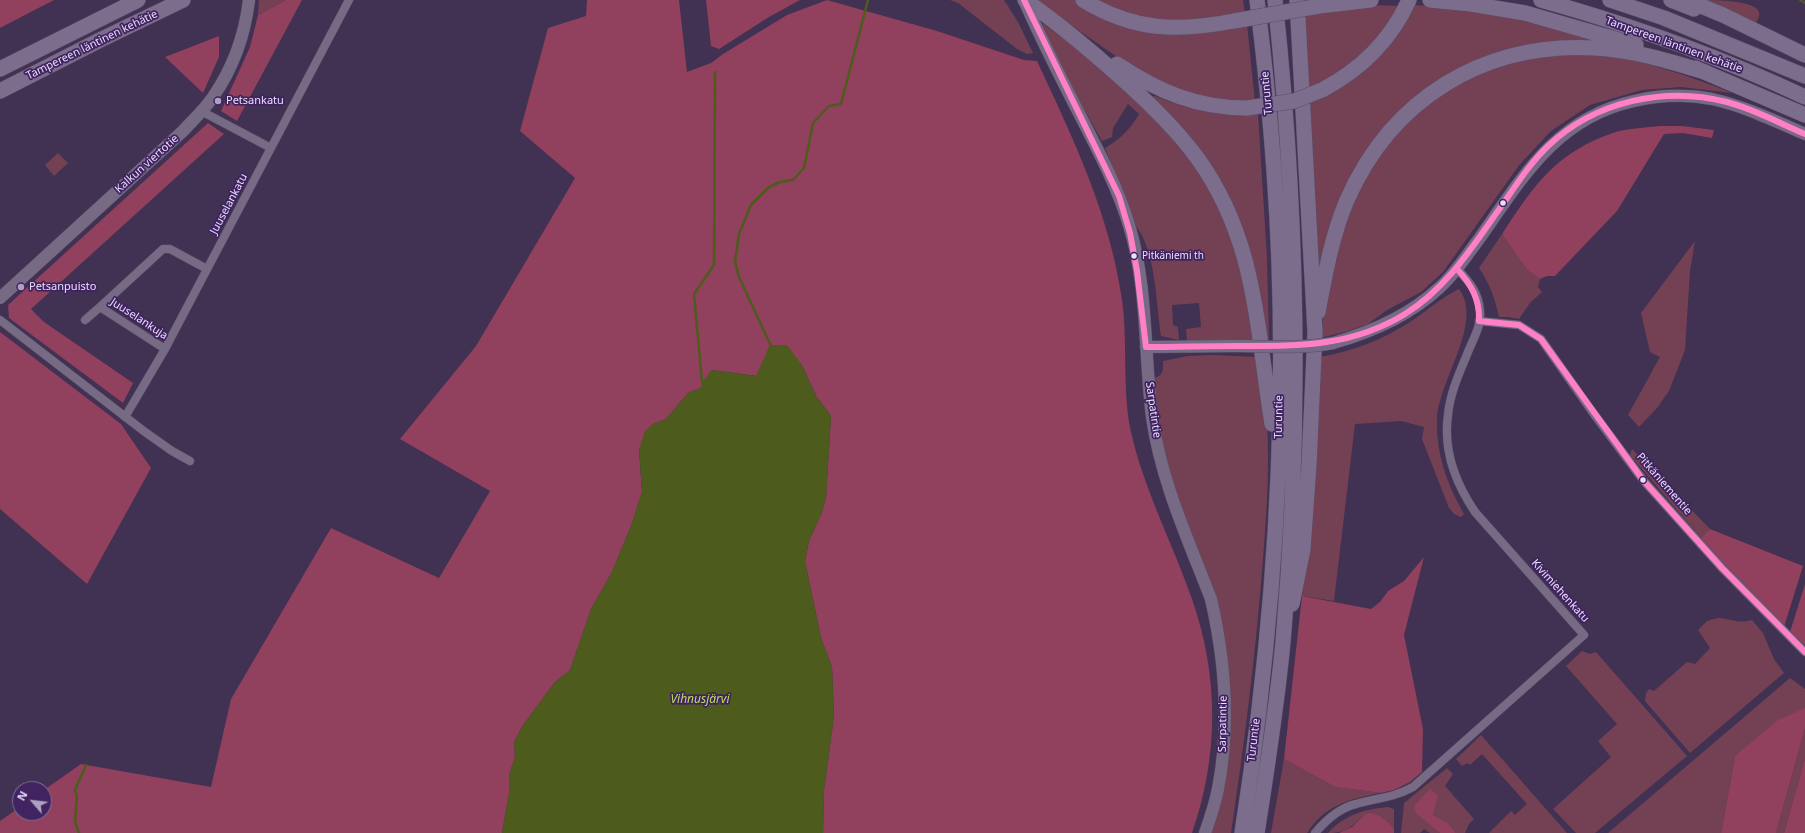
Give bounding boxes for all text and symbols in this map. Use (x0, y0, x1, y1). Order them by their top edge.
street label: Tampereen läntinen kehätie (24, 7, 160, 83)
street label: Tampereen läntinen kehätie (1604, 14, 1744, 76)
street label: Turuntie (1259, 71, 1275, 115)
place label: Petsankatu (226, 94, 284, 108)
marker: Petsankatu (213, 96, 223, 106)
street label: Kalkun viertotie (113, 132, 181, 196)
street label: Juuselankatu (208, 171, 250, 237)
unlabelled marker (1498, 198, 1508, 208)
place label: Pitkäniemi th (1142, 250, 1204, 262)
marker: Pitkäniemi th (1129, 251, 1139, 261)
place label: Petsanpuisto (29, 280, 96, 294)
marker: Petsanpuisto (16, 282, 26, 292)
street label: Juuselankuja (108, 296, 170, 342)
street label: Sarpatintie (1143, 381, 1163, 439)
street label: Turuntie (1272, 395, 1286, 439)
street label: Pitkäniementie (1634, 450, 1694, 518)
unlabelled marker (1638, 475, 1648, 485)
street label: Kivimiehenkatu (1528, 557, 1592, 625)
water label: Vihnusjärvi (670, 693, 730, 707)
street label: Sarpatintie (1216, 696, 1230, 752)
street label: Turuntie (1245, 718, 1263, 762)
north arrow (12, 781, 52, 821)
text: N (13, 788, 31, 803)

